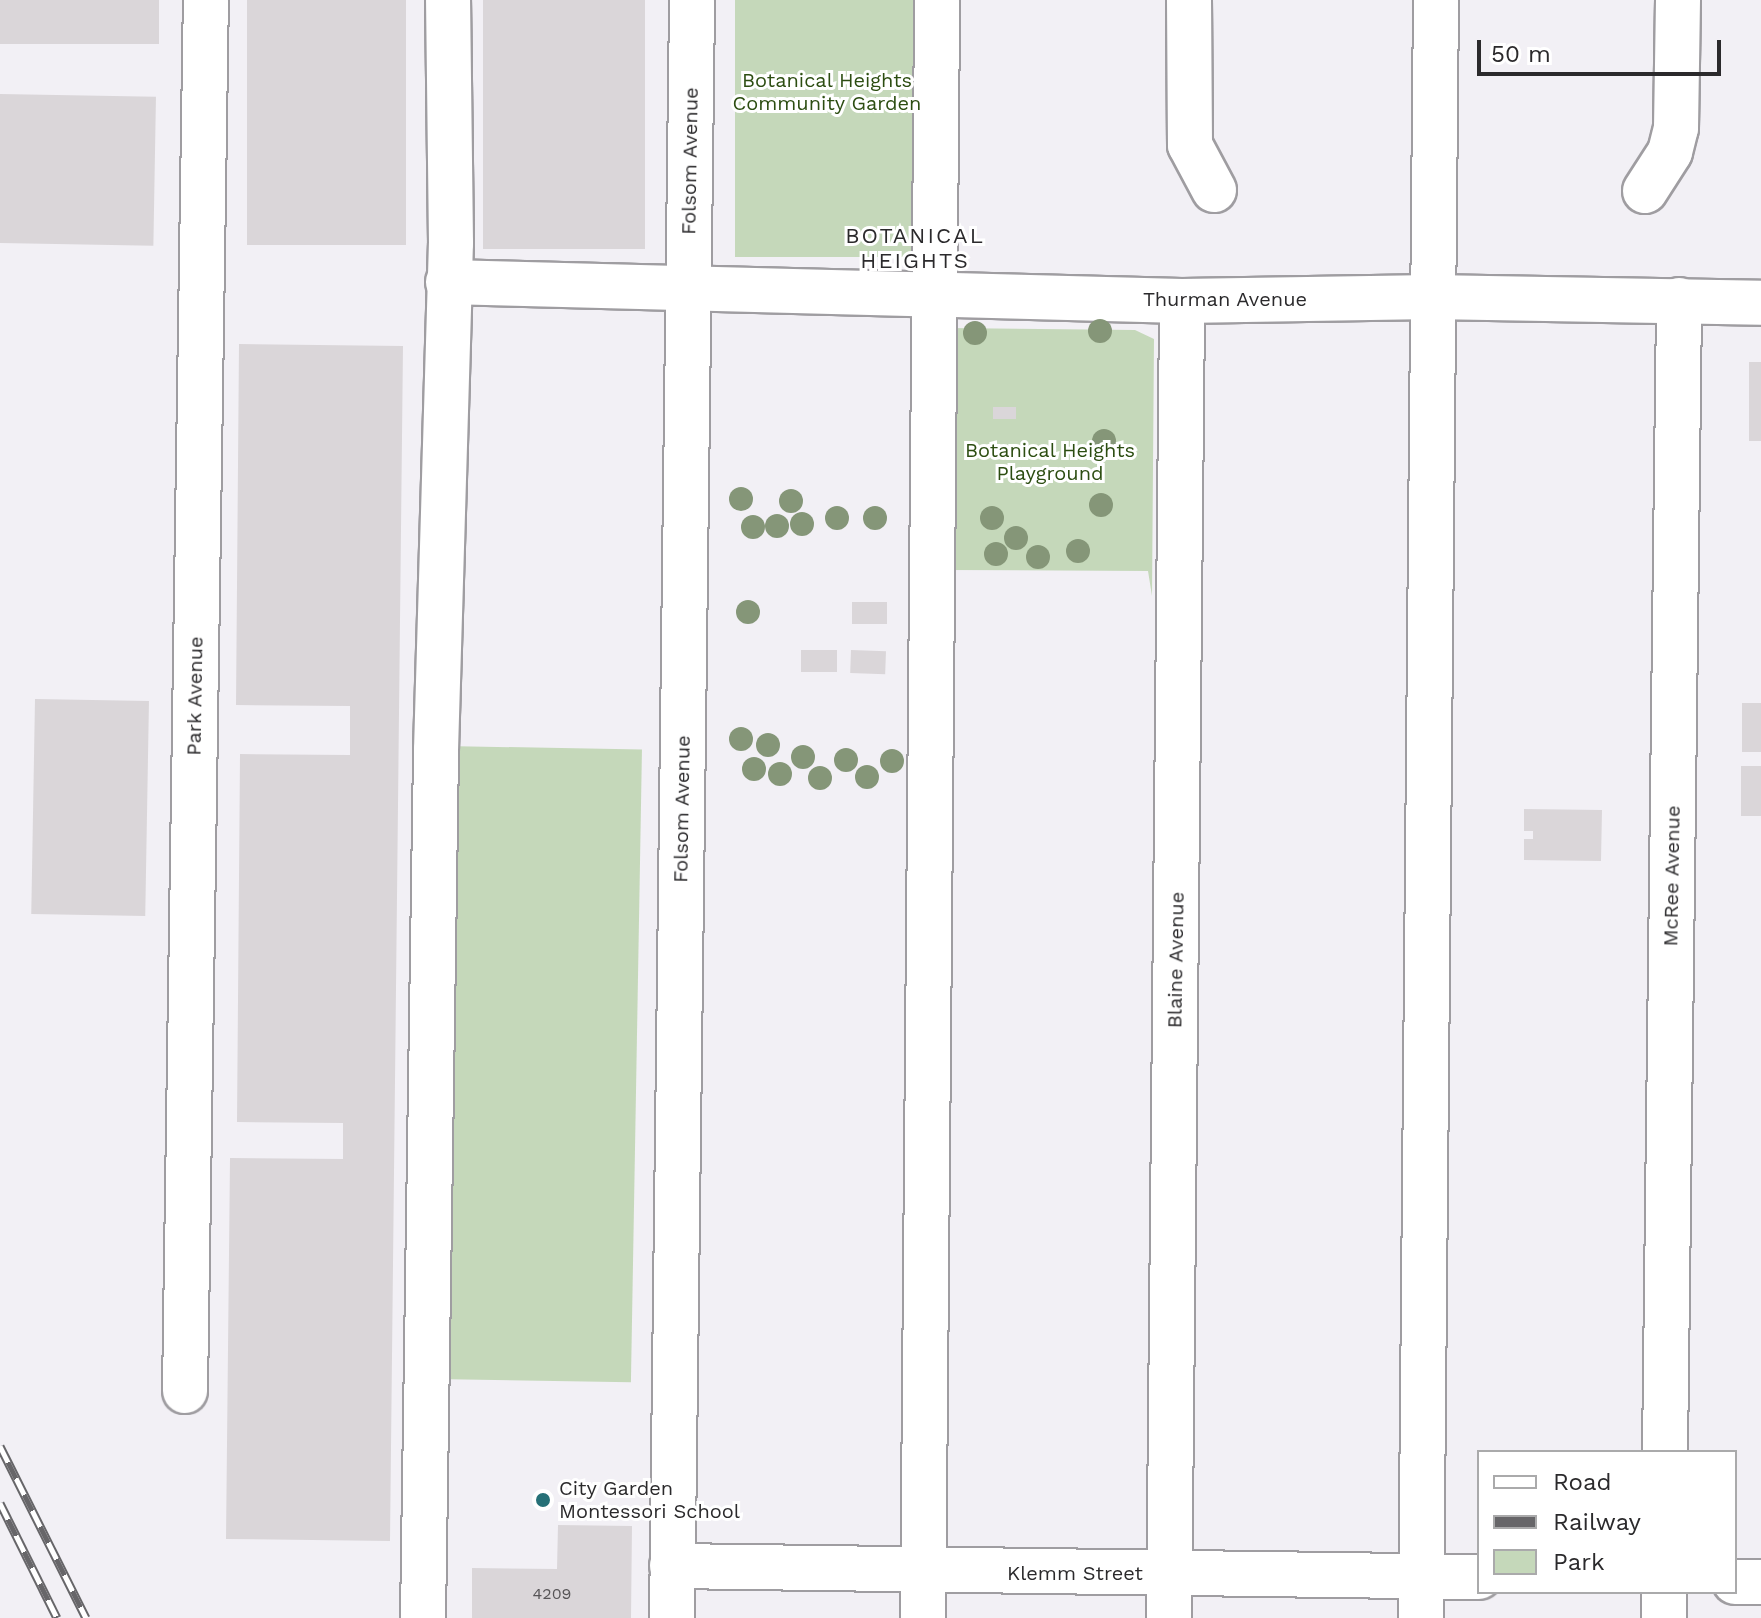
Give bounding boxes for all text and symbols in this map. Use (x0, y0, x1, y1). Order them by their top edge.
scale bar (1481, 24, 1725, 74)
text: 50 m (1491, 40, 1551, 68)
park label: Botanical Heights Community Garden (732, 68, 922, 115)
street label: Folsom Avenue (677, 87, 703, 235)
district label: BOTANICAL HEIGHTS (845, 222, 985, 274)
street label: Thurman Avenue (1143, 287, 1307, 311)
park label: Botanical Heights Playground (965, 438, 1135, 485)
street label: Park Avenue (182, 636, 208, 756)
street label: Folsom Avenue (669, 735, 695, 883)
street label: McRee Avenue (1659, 805, 1685, 947)
street label: Blaine Avenue (1163, 891, 1189, 1029)
legend (1477, 1450, 1737, 1594)
text: Road (1553, 1468, 1612, 1496)
place label: City Garden Montessori School (559, 1476, 740, 1523)
marker: City Garden Montessori School (534, 1491, 552, 1509)
text: Railway (1553, 1508, 1641, 1536)
text: Park (1553, 1548, 1605, 1576)
street label: Klemm Street (1007, 1561, 1143, 1585)
house number: 4209 (533, 1584, 571, 1604)

